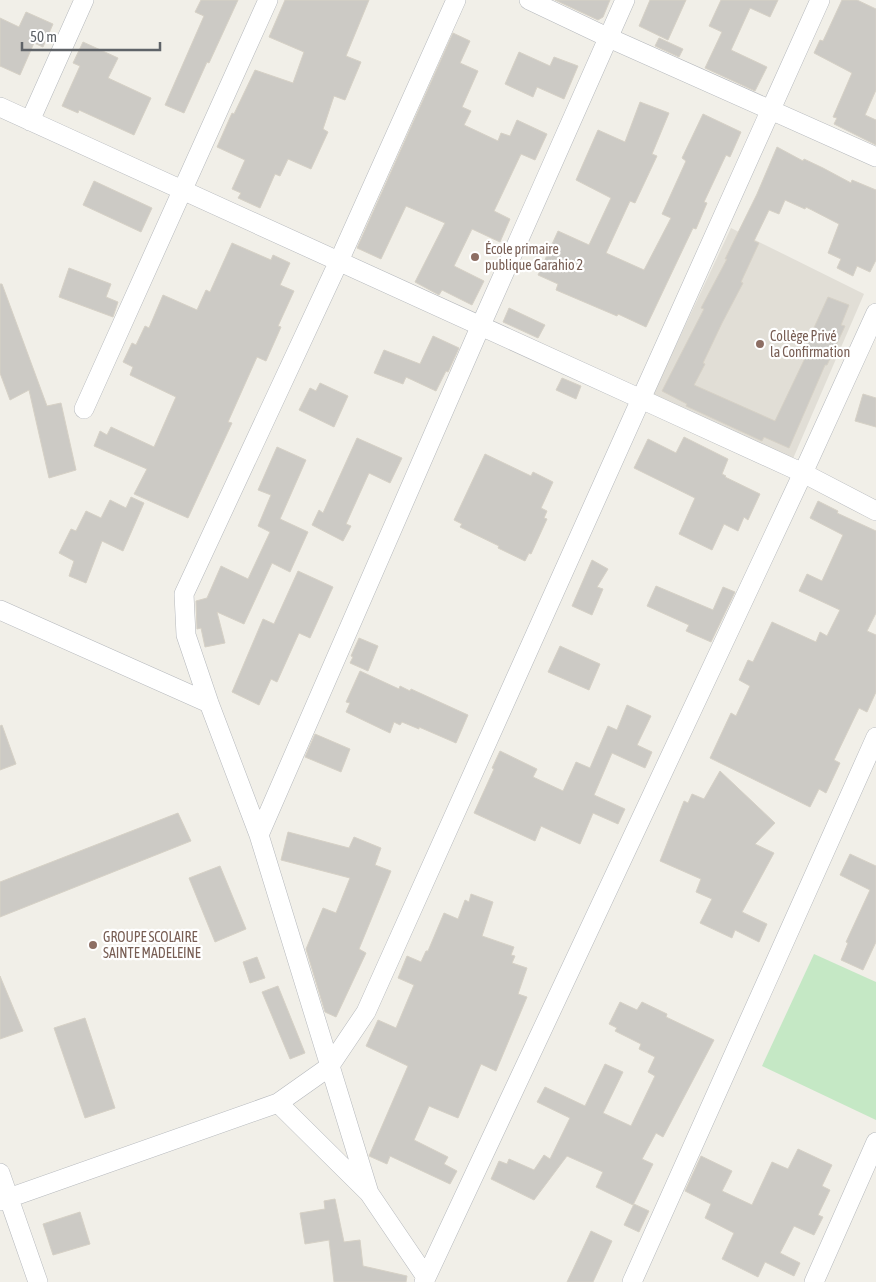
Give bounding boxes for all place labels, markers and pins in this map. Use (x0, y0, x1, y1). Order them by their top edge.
place label: École primaire publique Garahio 2 (485, 241, 583, 273)
marker: École primaire publique Garahio 2 (469, 251, 481, 263)
place label: Collège Privé la Confirmation (770, 328, 850, 360)
marker: Collège Privé la Confirmation (754, 338, 766, 350)
place label: GROUPE SCOLAIRE SAINTE MADELEINE (103, 929, 201, 961)
marker: GROUPE SCOLAIRE SAINTE MADELEINE (87, 939, 99, 951)

